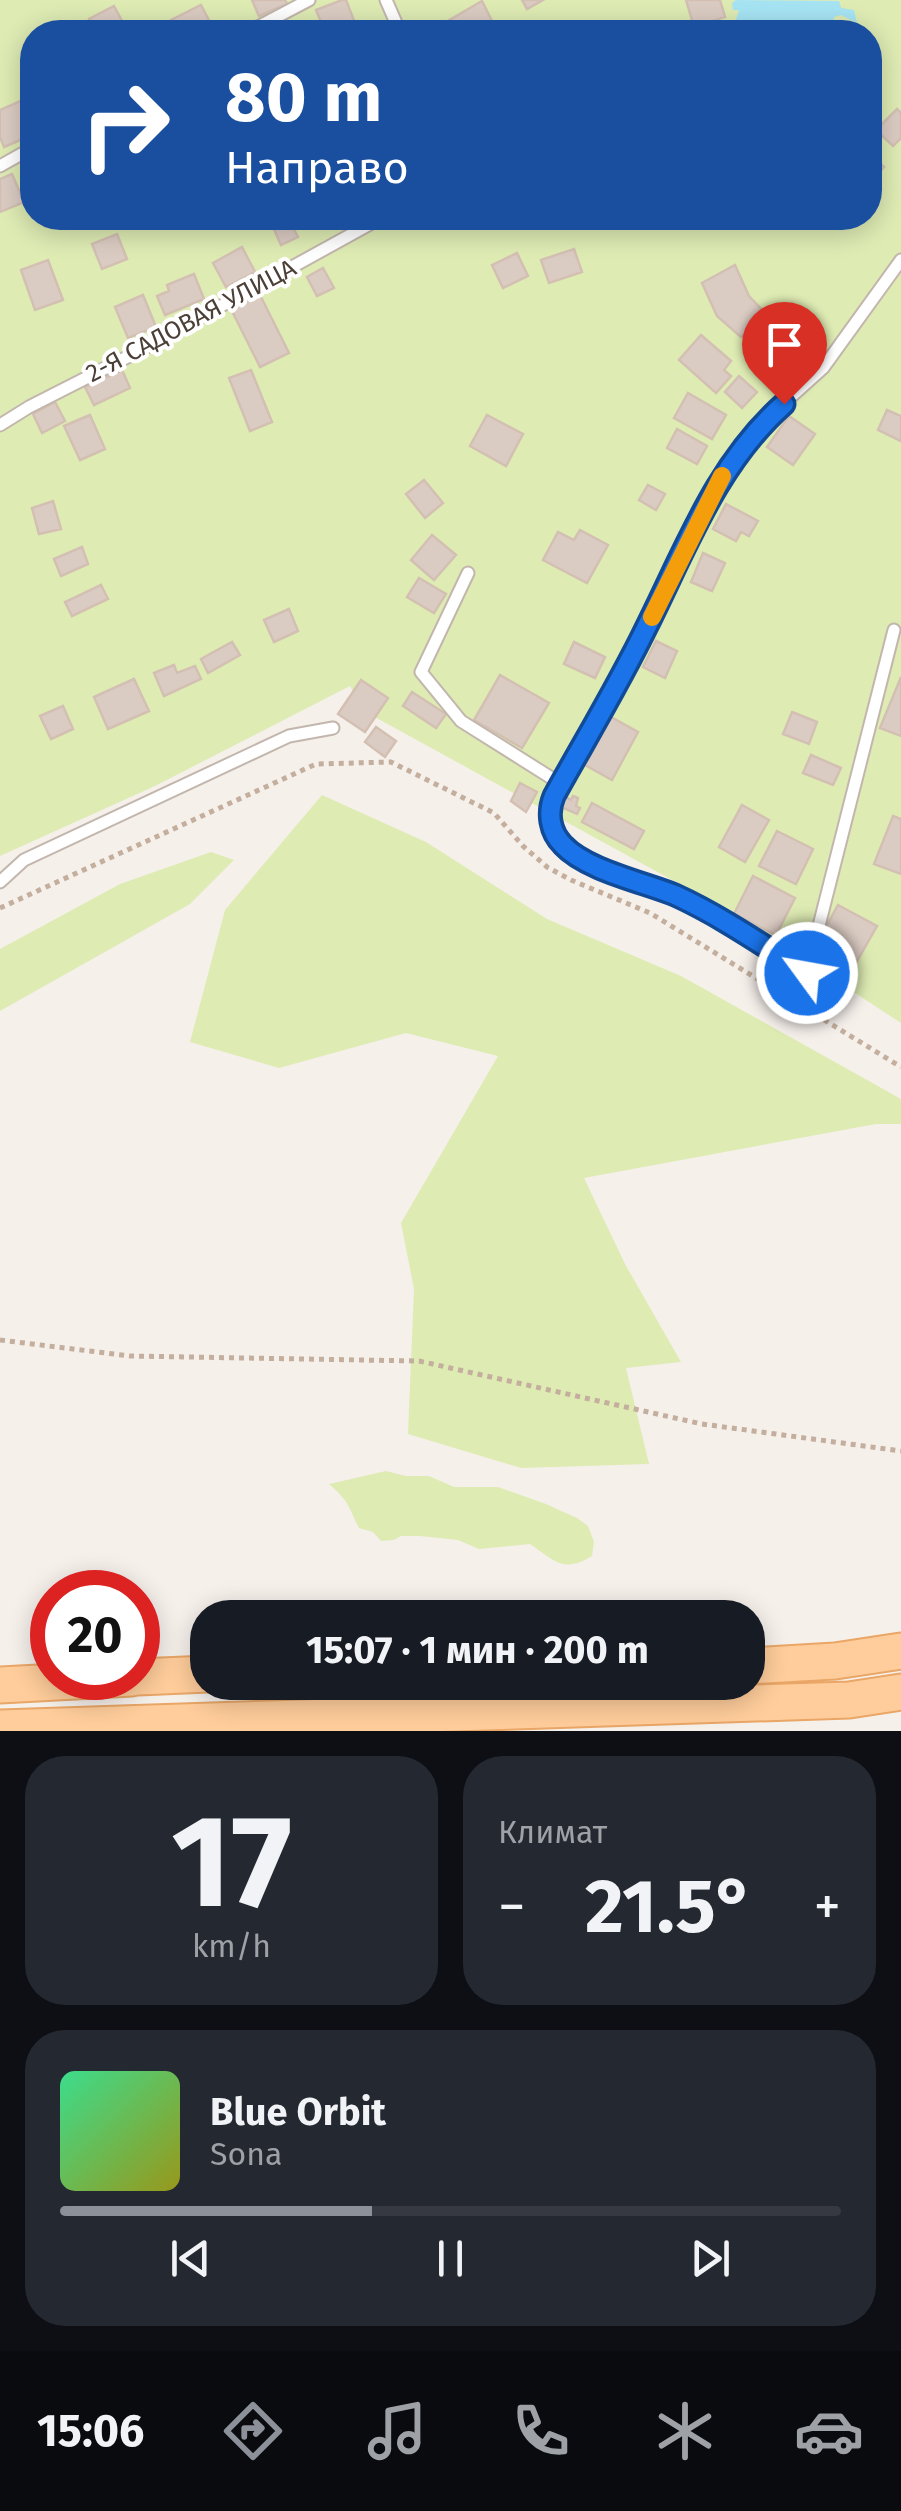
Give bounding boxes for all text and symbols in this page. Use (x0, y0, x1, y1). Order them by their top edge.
text: 80 m (225, 56, 382, 140)
icon: right (60, 60, 190, 190)
text: Направо (225, 141, 409, 195)
street label: 2-Я САДОВАЯ УЛИЦА (81, 253, 302, 389)
pin (742, 302, 827, 405)
icon: arrive (757, 317, 812, 372)
position arrow (755, 921, 859, 1025)
speed limit sign: 20 (30, 1570, 160, 1700)
text: 15:07 · 1 мин · 200 m (306, 1627, 649, 1673)
text: 17 (171, 1784, 292, 1940)
text: Климат (498, 1813, 607, 1851)
text: 21.5° (585, 1862, 754, 1952)
text: − (498, 1874, 526, 1940)
text: + (814, 1874, 841, 1940)
text: km/h (192, 1927, 271, 1965)
text: Blue Orbit (210, 2089, 386, 2135)
text: Sona (210, 2135, 282, 2173)
icon: previous (163, 2231, 218, 2286)
icon: pause (423, 2231, 478, 2286)
icon: next (683, 2231, 738, 2286)
icon: directions (218, 2396, 288, 2466)
icon: music (362, 2396, 432, 2466)
icon: phone (506, 2396, 576, 2466)
icon: climate (650, 2396, 720, 2466)
icon: car (794, 2396, 864, 2466)
text: 15:06 (37, 2404, 144, 2458)

